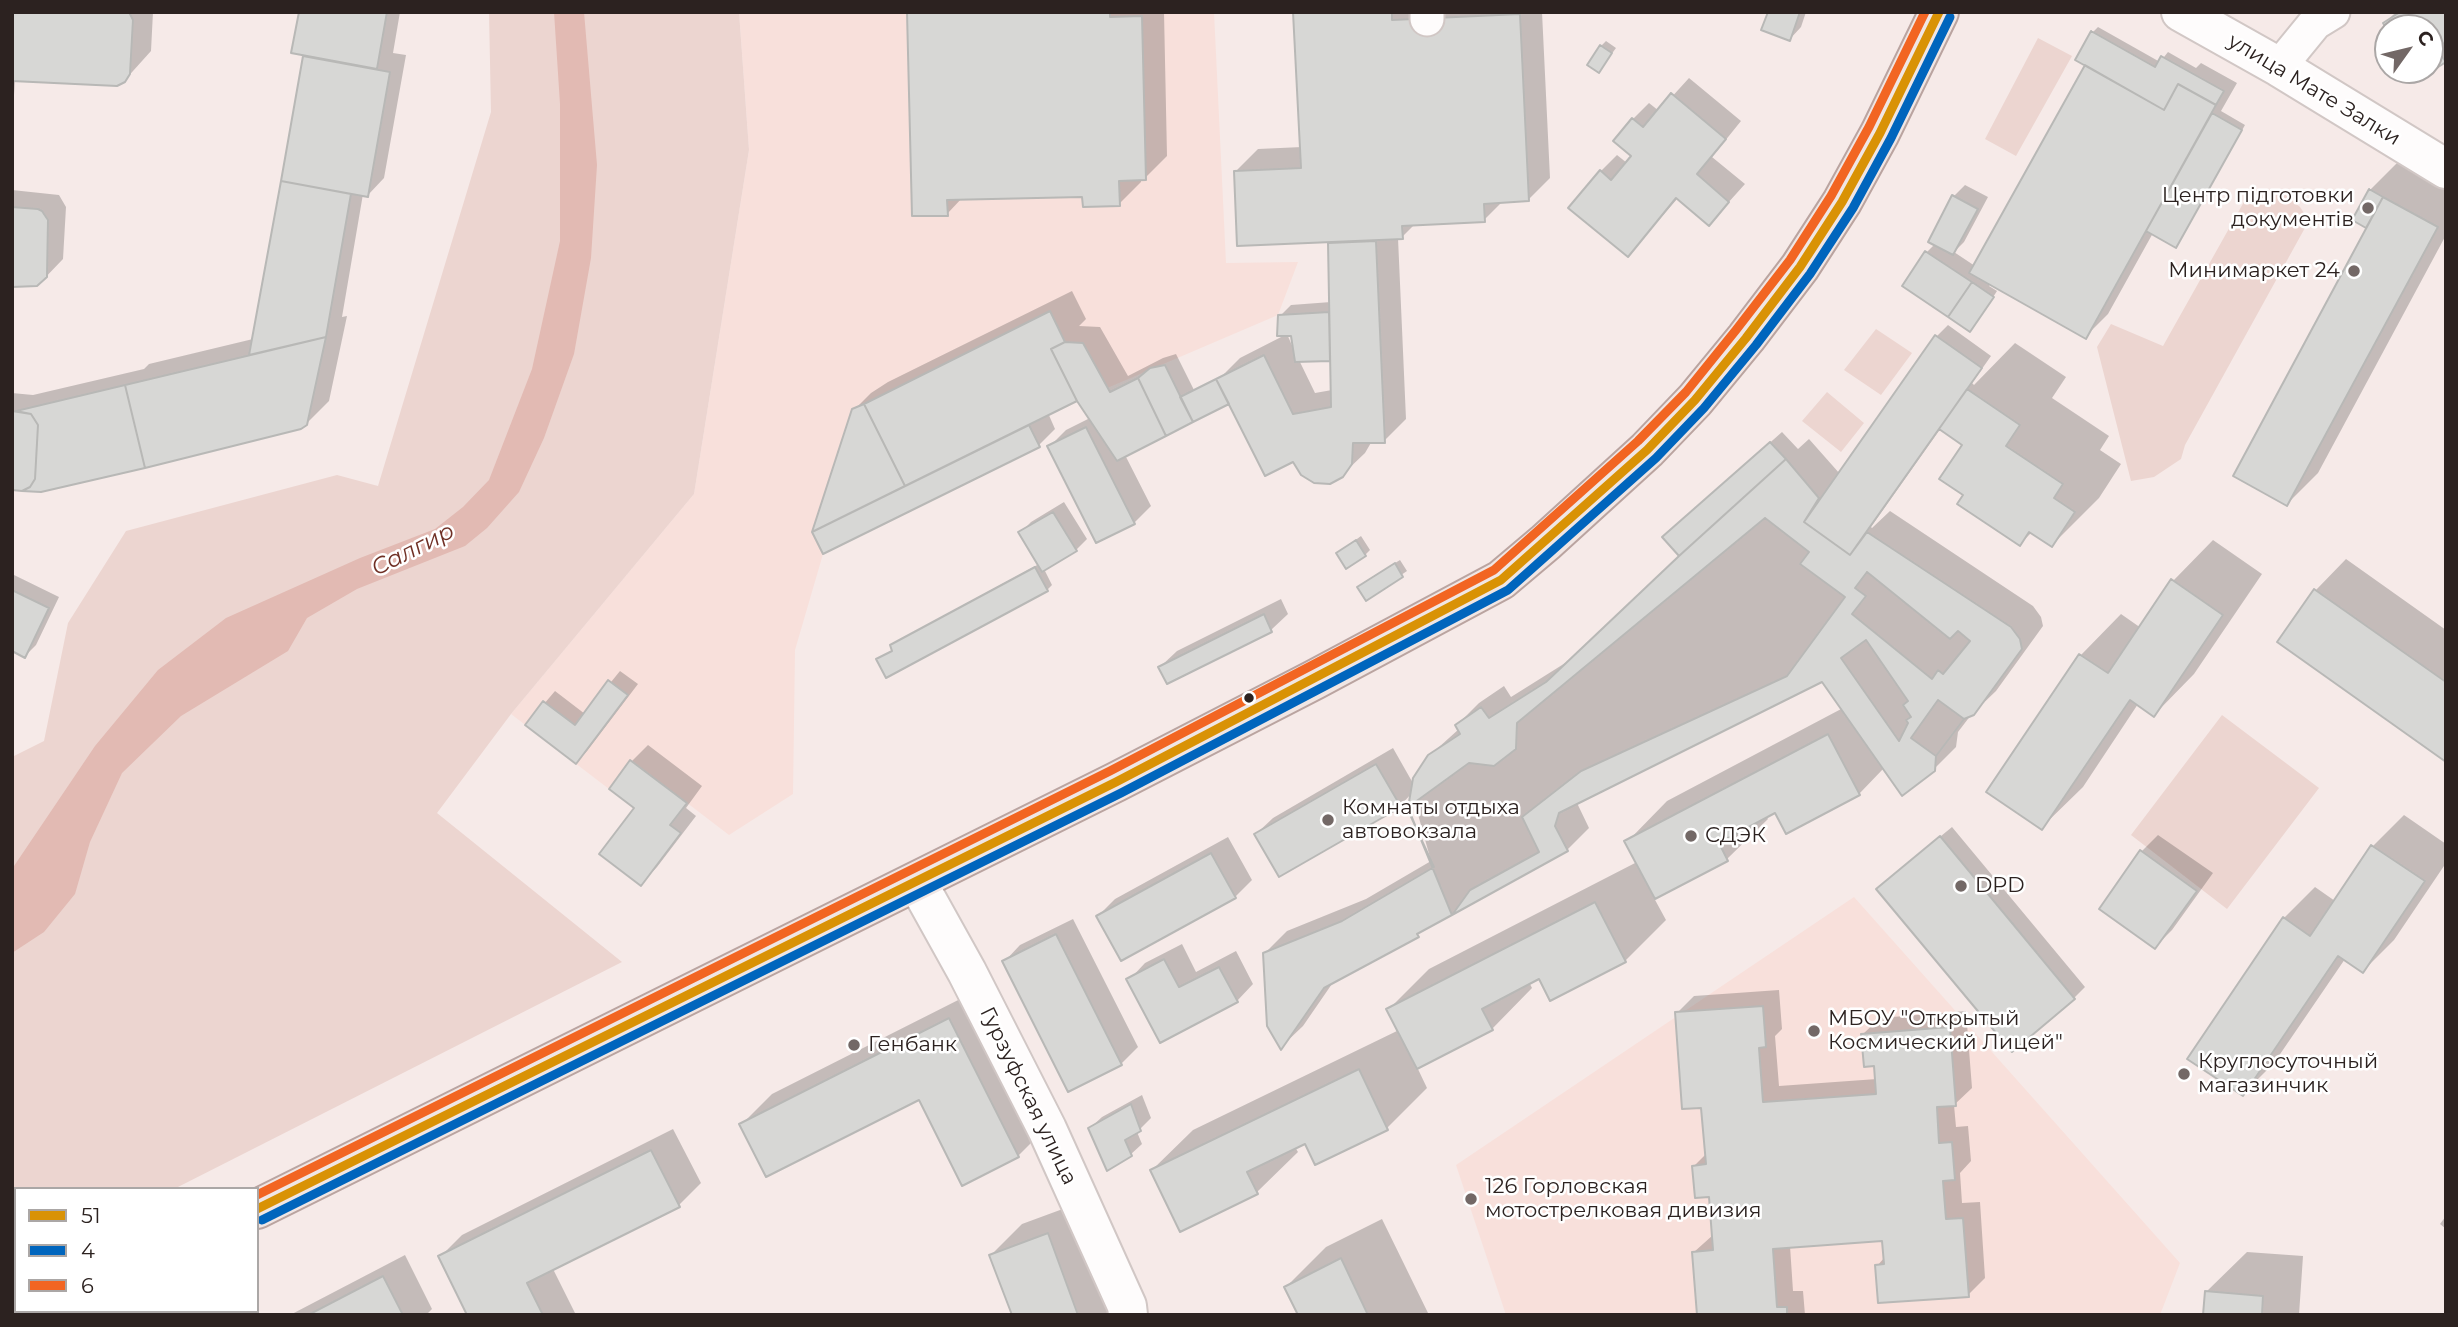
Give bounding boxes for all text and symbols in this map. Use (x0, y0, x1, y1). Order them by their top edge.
north arrow (2374, 14, 2444, 84)
text: С (2412, 26, 2439, 50)
street label: улица Мате Залки (2223, 29, 2405, 151)
place label: Центр підготовки документів (2162, 183, 2354, 233)
marker: Центр підготовки документів (2360, 200, 2376, 216)
place label: Минимаркет 24 (2168, 258, 2340, 284)
marker: Минимаркет 24 (2346, 263, 2362, 279)
water label: Салгир (367, 517, 459, 583)
unlabelled marker (1242, 691, 1256, 705)
place label: Комнаты отдыха автовокзала (1342, 795, 1520, 845)
marker: Комнаты отдыха автовокзала (1320, 812, 1336, 828)
place label: СДЭК (1705, 823, 1766, 849)
marker: СДЭК (1683, 828, 1699, 844)
place label: DPD (1975, 873, 2025, 899)
marker: DPD (1953, 878, 1969, 894)
street label: Гурзуфская улица (974, 1003, 1082, 1189)
place label: МБОУ "Открытый Космический Лицей" (1828, 1006, 2063, 1056)
marker: МБОУ "Открытый Космический Лицей" (1806, 1023, 1822, 1039)
place label: Генбанк (868, 1032, 957, 1058)
marker: Генбанк (846, 1037, 862, 1053)
place label: Круглосуточный магазинчик (2198, 1049, 2378, 1099)
marker: Круглосуточный магазинчик (2176, 1066, 2192, 1082)
place label: 126 Горловская мотострелковая дивизия (1485, 1174, 1761, 1224)
legend (14, 1187, 259, 1313)
marker: 126 Горловская мотострелковая дивизия (1463, 1191, 1479, 1207)
text: 51 (81, 1203, 100, 1228)
text: 4 (81, 1238, 95, 1263)
text: 6 (81, 1273, 94, 1298)

